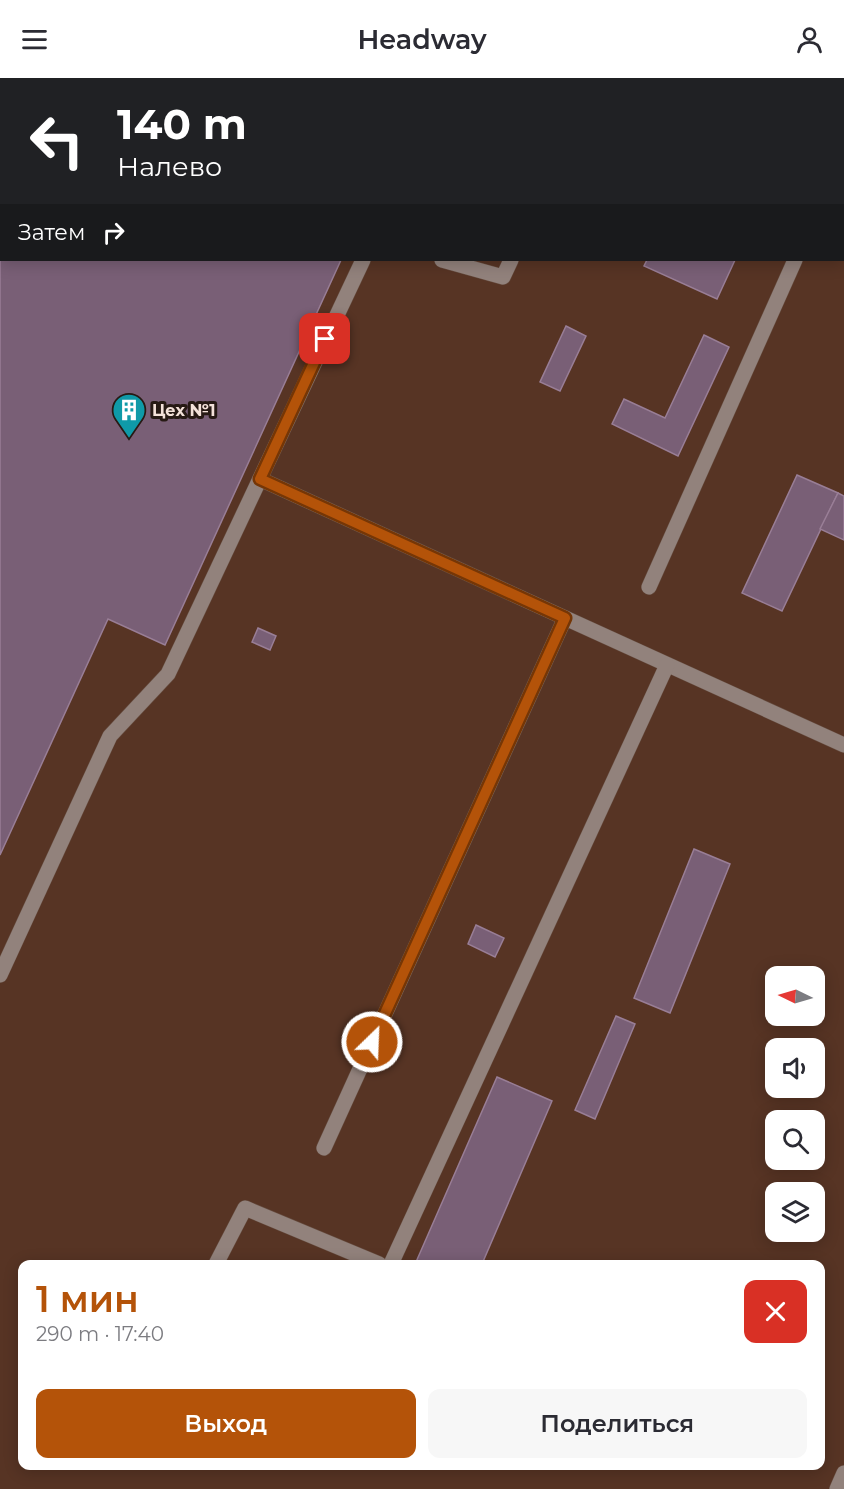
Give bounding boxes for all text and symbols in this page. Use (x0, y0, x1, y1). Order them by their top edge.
icon: menu (18, 23, 51, 56)
text: Headway (357, 23, 487, 56)
icon: person (793, 23, 826, 56)
text: 140 m (117, 98, 247, 150)
icon: left (18, 102, 96, 180)
text: Налево (117, 150, 222, 183)
icon: right (97, 216, 130, 249)
text: Затем (18, 219, 85, 246)
pin (299, 313, 350, 364)
icon: arrive (308, 322, 341, 355)
building icon: Цех №1 (111, 392, 147, 439)
place label: Цех №1 (152, 401, 216, 420)
north arrow (765, 966, 825, 1026)
map controls (765, 966, 825, 1242)
position arrow (340, 1010, 404, 1074)
button: sound (765, 1038, 825, 1098)
button: search (765, 1110, 825, 1170)
button: layers (765, 1182, 825, 1242)
text: 1 мин (36, 1277, 139, 1321)
button: close (744, 1280, 807, 1343)
text: 290 m · 17:40 (36, 1322, 164, 1346)
button: Выход (36, 1389, 416, 1458)
button: Поделиться (428, 1389, 807, 1458)

